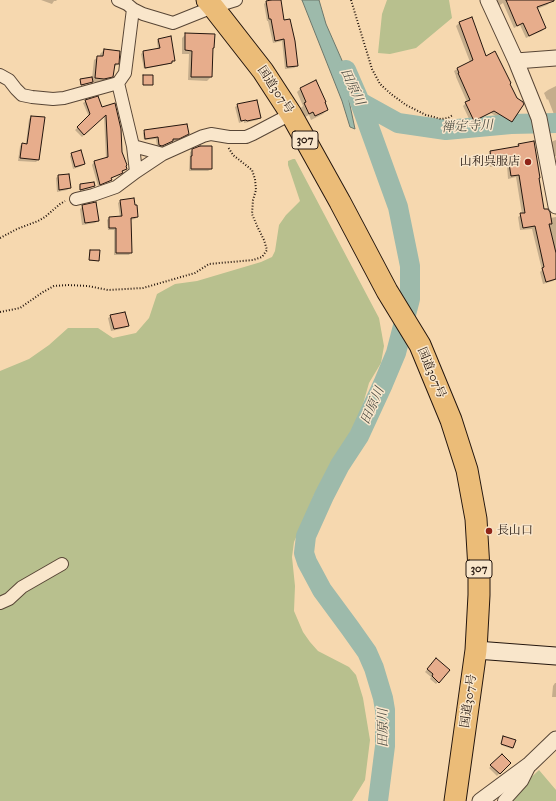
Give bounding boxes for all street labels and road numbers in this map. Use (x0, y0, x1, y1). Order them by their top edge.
street label: 国道307号 (254, 64, 296, 116)
road number: 307 (292, 131, 318, 149)
street label: 国道307号 (414, 345, 448, 401)
road number: 307 (466, 560, 492, 578)
street label: 国道307号 (458, 673, 480, 729)

